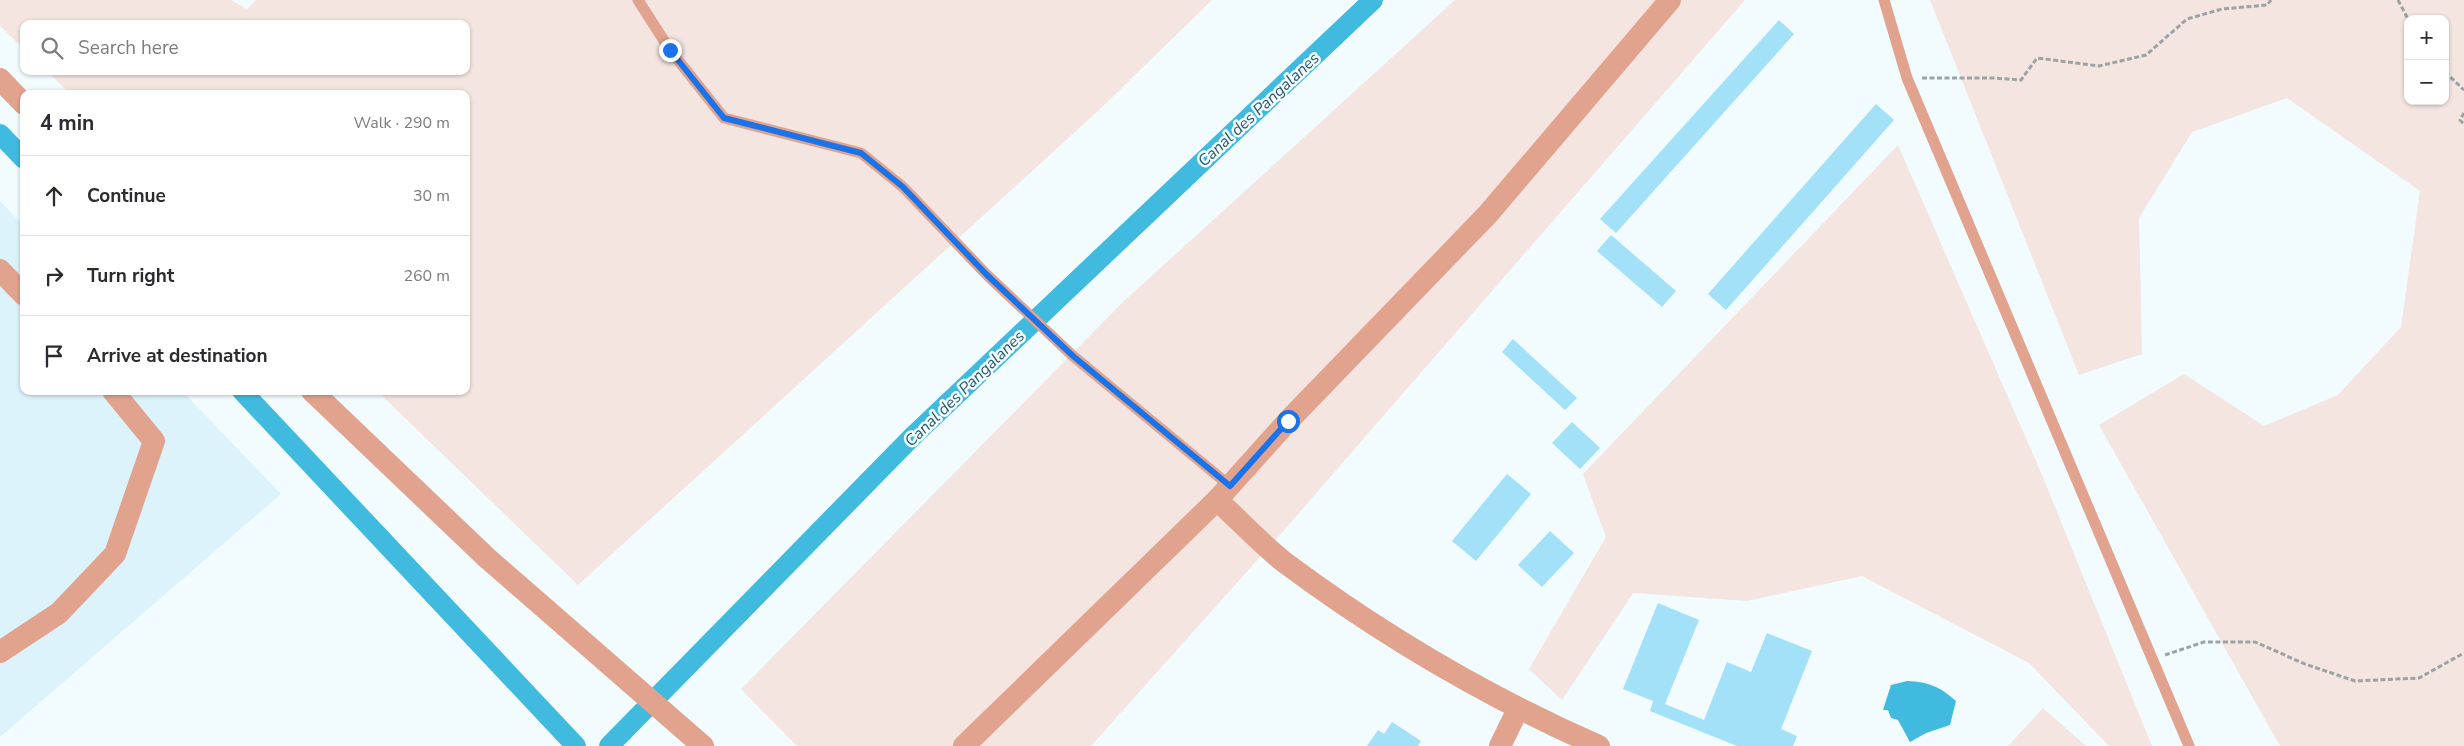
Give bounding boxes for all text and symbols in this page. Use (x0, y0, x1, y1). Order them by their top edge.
map controls (2404, 15, 2449, 105)
button: + (2404, 15, 2449, 60)
search box (20, 20, 470, 75)
icon: search (38, 34, 66, 62)
text: Search here (78, 35, 179, 61)
route end (659, 39, 682, 62)
water label: Canal des Pangalanes (1193, 47, 1324, 172)
button: − (2404, 60, 2449, 105)
text: 4 min (40, 109, 94, 137)
text: Walk · 290 m (354, 112, 450, 134)
icon: ahead (40, 182, 68, 210)
text: Continue (87, 183, 166, 209)
text: 30 m (413, 185, 450, 207)
icon: right (40, 262, 68, 290)
text: Turn right (87, 263, 174, 289)
text: 260 m (403, 265, 450, 287)
water label: Canal des Pangalanes (900, 325, 1030, 452)
icon: arrive (40, 342, 68, 370)
text: Arrive at destination (87, 343, 268, 369)
route start (1277, 410, 1300, 433)

